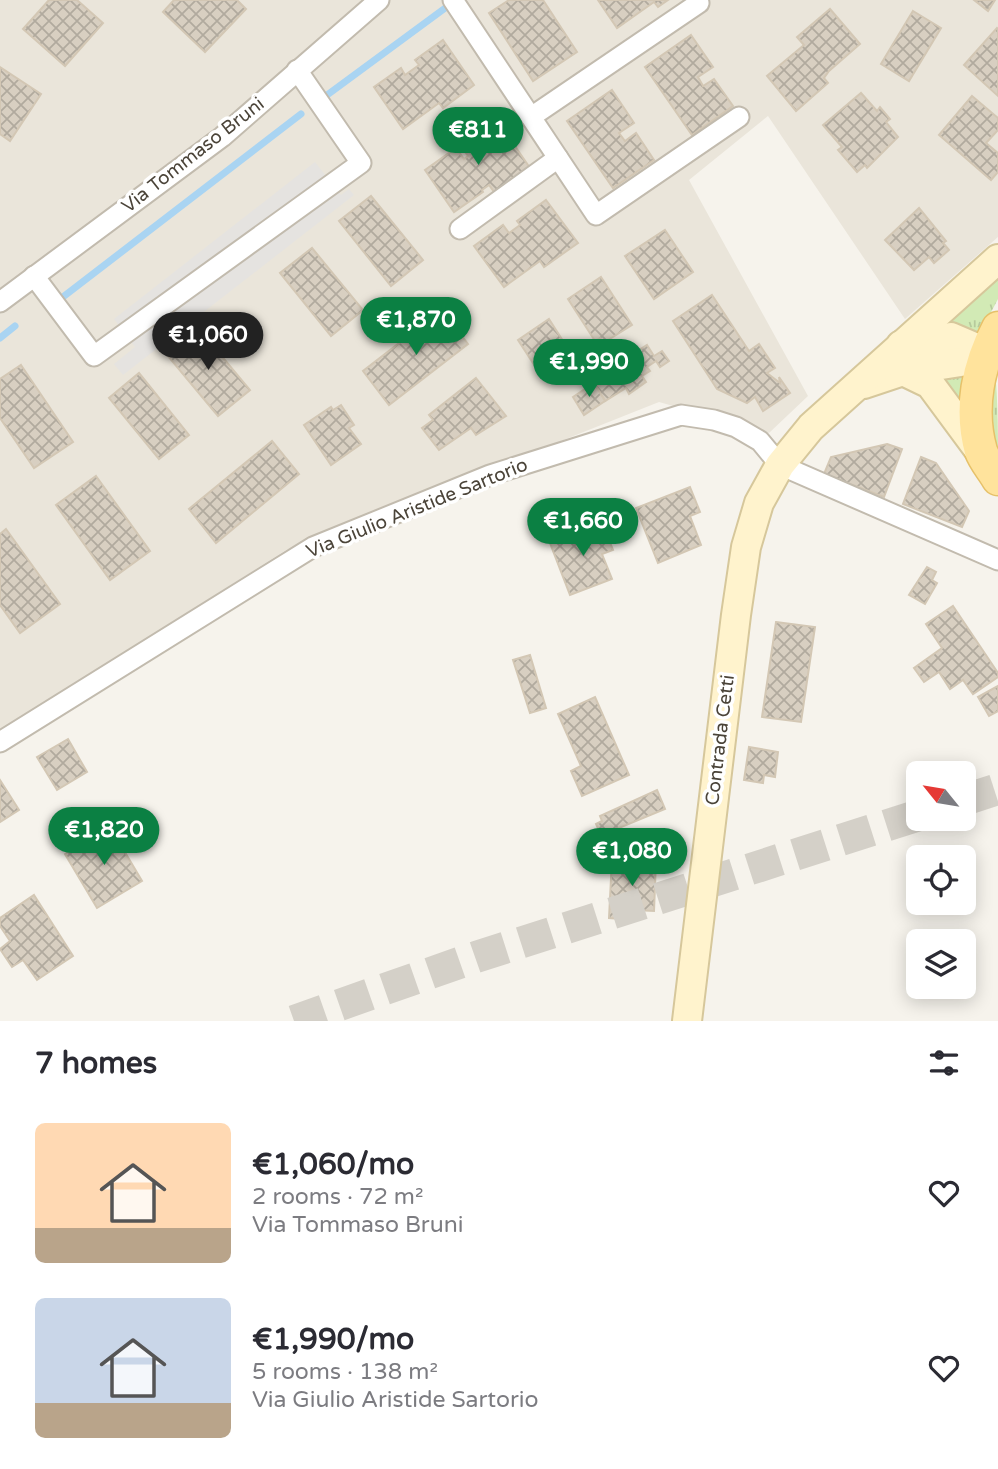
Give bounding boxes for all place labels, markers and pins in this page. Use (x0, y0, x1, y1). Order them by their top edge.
pin: €811 (437, 108, 519, 167)
pin: €1,870 (359, 298, 473, 357)
pin: €1,060 (151, 312, 265, 372)
pin: €1,990 (532, 340, 646, 399)
pin: €1,660 (526, 498, 640, 558)
pin: €1,820 (47, 808, 161, 867)
pin: €1,080 (575, 828, 689, 888)

